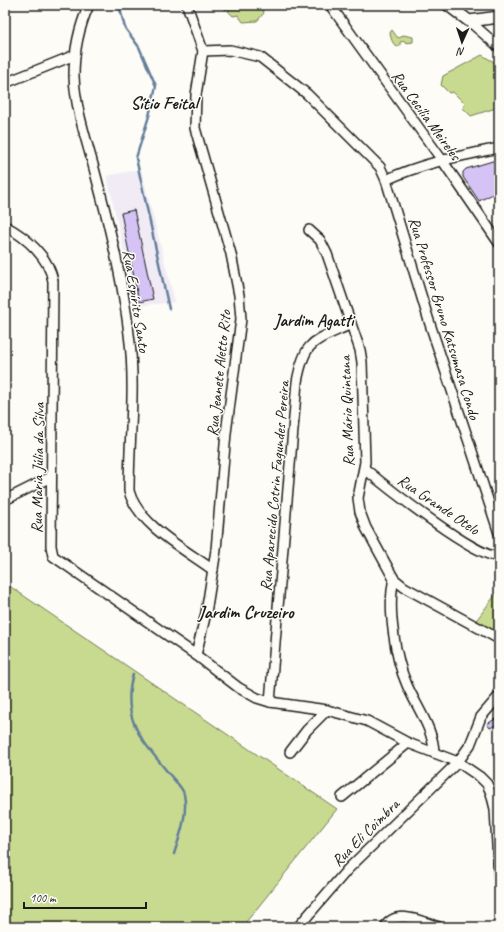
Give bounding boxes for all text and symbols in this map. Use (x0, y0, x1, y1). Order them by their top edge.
north arrow (442, 22, 482, 62)
text: N (456, 45, 465, 59)
street label: Rua Cecília Meireles (387, 67, 466, 166)
district label: Sítio Feital (130, 92, 201, 114)
street label: Rua Professor Bruno Katsumasa Condo (404, 215, 485, 423)
street label: Rua Espírito Santo (118, 249, 154, 355)
street label: Rua Jeanete Aletto Rito (202, 308, 236, 437)
district label: Jardim Agatti (273, 310, 356, 331)
street label: Rua Mário Quintana (335, 354, 359, 467)
street label: Rua Aparecido Cotrin Fagundes Pereira (256, 379, 294, 592)
street label: Rua Maria Júlia da Silva (27, 401, 49, 533)
street label: Rua Grande Otelo (394, 470, 484, 540)
district label: Jardim Cruzeiro (196, 601, 295, 623)
street label: Rua Eli Coimbra (328, 794, 405, 871)
scale bar (24, 884, 146, 910)
text: 100 m (30, 890, 57, 906)

